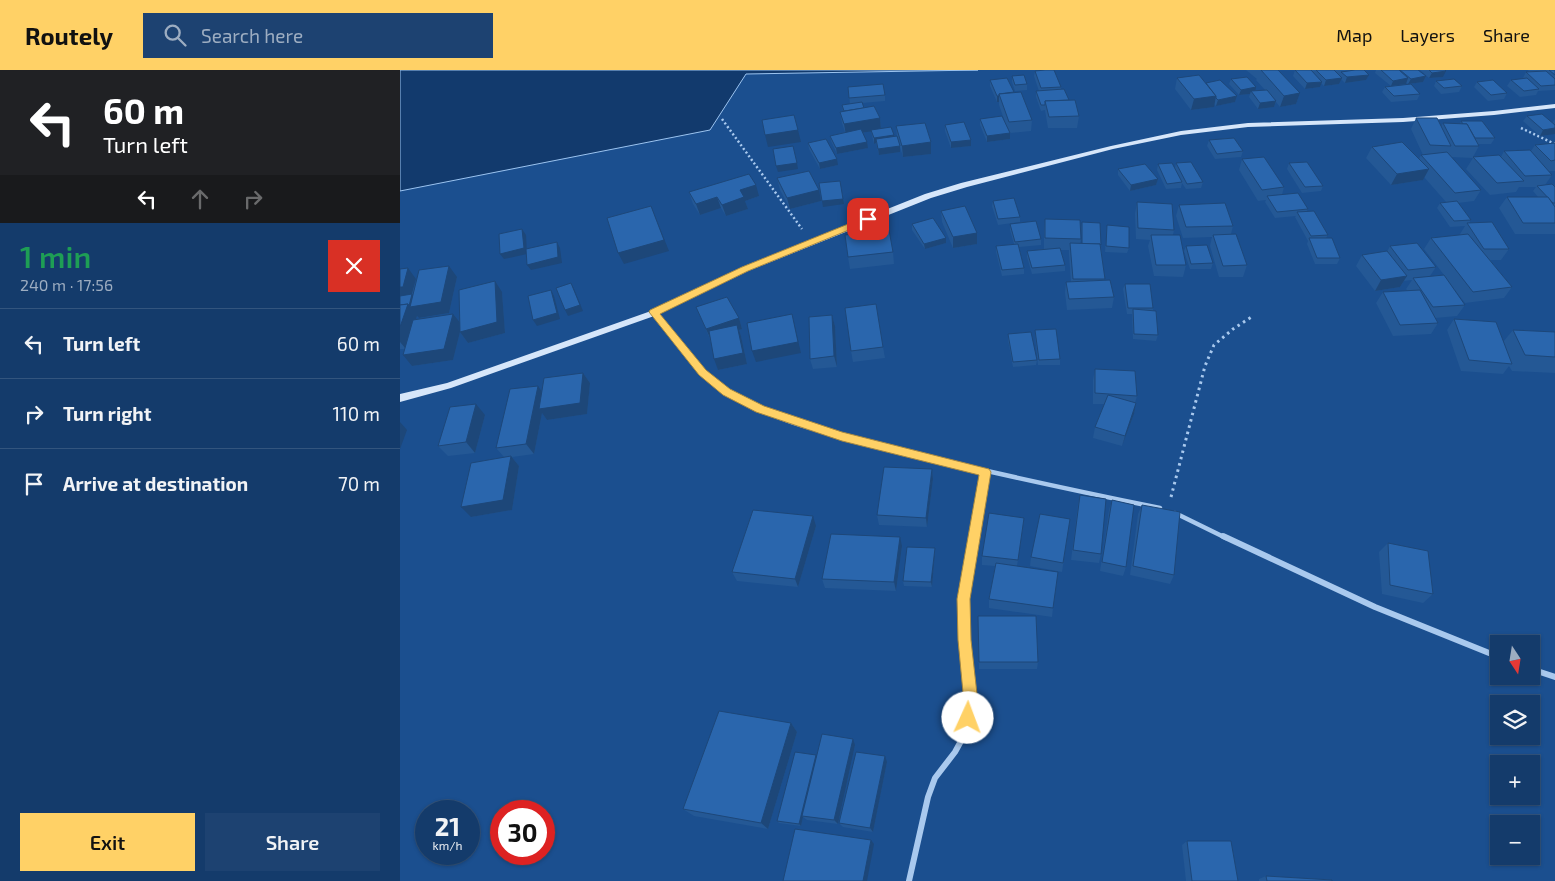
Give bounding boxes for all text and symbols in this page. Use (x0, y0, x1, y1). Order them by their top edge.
search box (143, 13, 493, 58)
text: Routely (25, 21, 113, 50)
icon: search (161, 21, 189, 49)
text: Search here (201, 24, 303, 47)
text: Map (1336, 24, 1372, 46)
text: Layers (1400, 24, 1455, 46)
text: Share (1483, 24, 1530, 46)
text: 60 m (103, 89, 184, 131)
icon: left (20, 90, 85, 155)
text: Turn left (103, 131, 188, 157)
icon: left (133, 185, 161, 213)
icon: ahead (186, 185, 214, 213)
icon: right (239, 185, 267, 213)
pin (847, 198, 889, 240)
icon: arrive (854, 205, 882, 233)
text: 1 min (20, 238, 91, 274)
button: close (328, 240, 380, 292)
text: 240 m · 17:56 (20, 275, 113, 294)
icon: left (20, 330, 48, 358)
text: Turn left (63, 332, 140, 355)
text: 60 m (337, 332, 380, 355)
icon: right (20, 400, 48, 428)
text: Turn right (63, 402, 151, 425)
text: 110 m (333, 402, 380, 425)
icon: arrive (20, 470, 48, 498)
text: Arrive at destination (63, 472, 248, 495)
text: 70 m (338, 472, 380, 495)
north arrow (1490, 635, 1540, 685)
map controls (1490, 635, 1540, 865)
position arrow (941, 691, 993, 743)
button: layers (1490, 695, 1540, 745)
button: + (1490, 755, 1540, 805)
speed limit sign: 30 (490, 800, 555, 865)
text: 21 (435, 811, 460, 841)
button: Exit (20, 813, 195, 871)
button: Share (205, 813, 380, 871)
button: − (1490, 815, 1540, 865)
text: km/h (433, 838, 462, 852)

